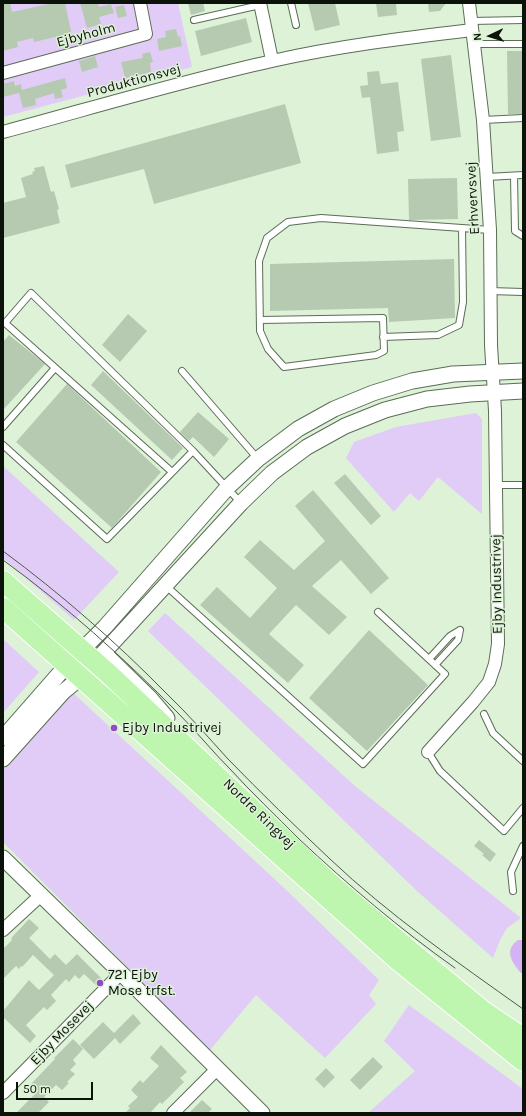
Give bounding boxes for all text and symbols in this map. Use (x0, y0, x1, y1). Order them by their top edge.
north arrow (470, 16, 510, 56)
street label: Ejbyholm (55, 19, 117, 51)
text: N (471, 32, 484, 41)
street label: Produktionsvej (85, 60, 183, 102)
street label: Erhvervsvej (463, 161, 483, 235)
street label: Ejby Industrivej (488, 534, 506, 634)
place label: Ejby Industrivej (122, 720, 222, 736)
marker: Ejby Industrivej (109, 723, 119, 733)
street label: Nordre Ringvej (219, 775, 299, 853)
place label: 721 Ejby Mose trfst. (108, 967, 175, 1000)
marker: 721 Ejby Mose trfst. (95, 978, 105, 988)
street label: Ejby Mosevej (27, 997, 97, 1069)
scale bar (18, 1074, 95, 1100)
text: 50 m (23, 1082, 51, 1096)

